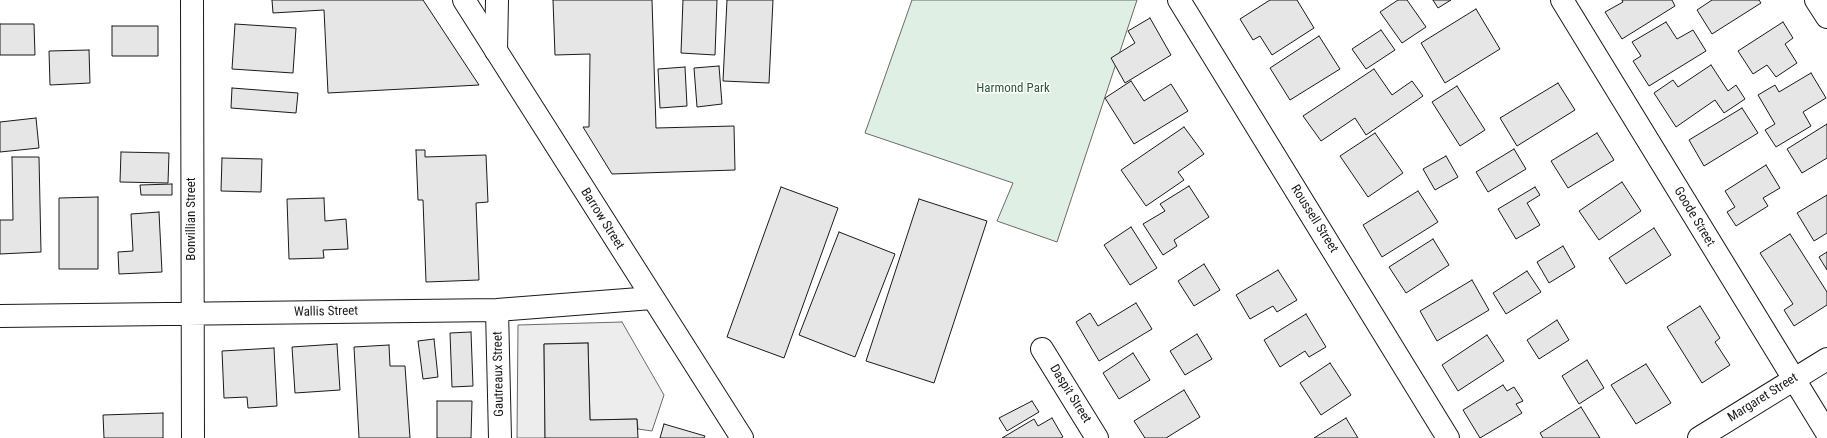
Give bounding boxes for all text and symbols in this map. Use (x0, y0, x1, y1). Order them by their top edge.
park label: Harmond Park (976, 81, 1050, 97)
street label: Bonvillian Street (184, 177, 200, 261)
street label: Roussell Street (1287, 182, 1341, 256)
street label: Goode Street (1670, 184, 1718, 250)
street label: Barrow Street (577, 185, 627, 253)
street label: Wallis Street (294, 304, 358, 320)
street label: Gautreaux Street (490, 331, 508, 417)
street label: Daspit Street (1046, 362, 1094, 426)
street label: Margaret Street (1725, 370, 1801, 426)

